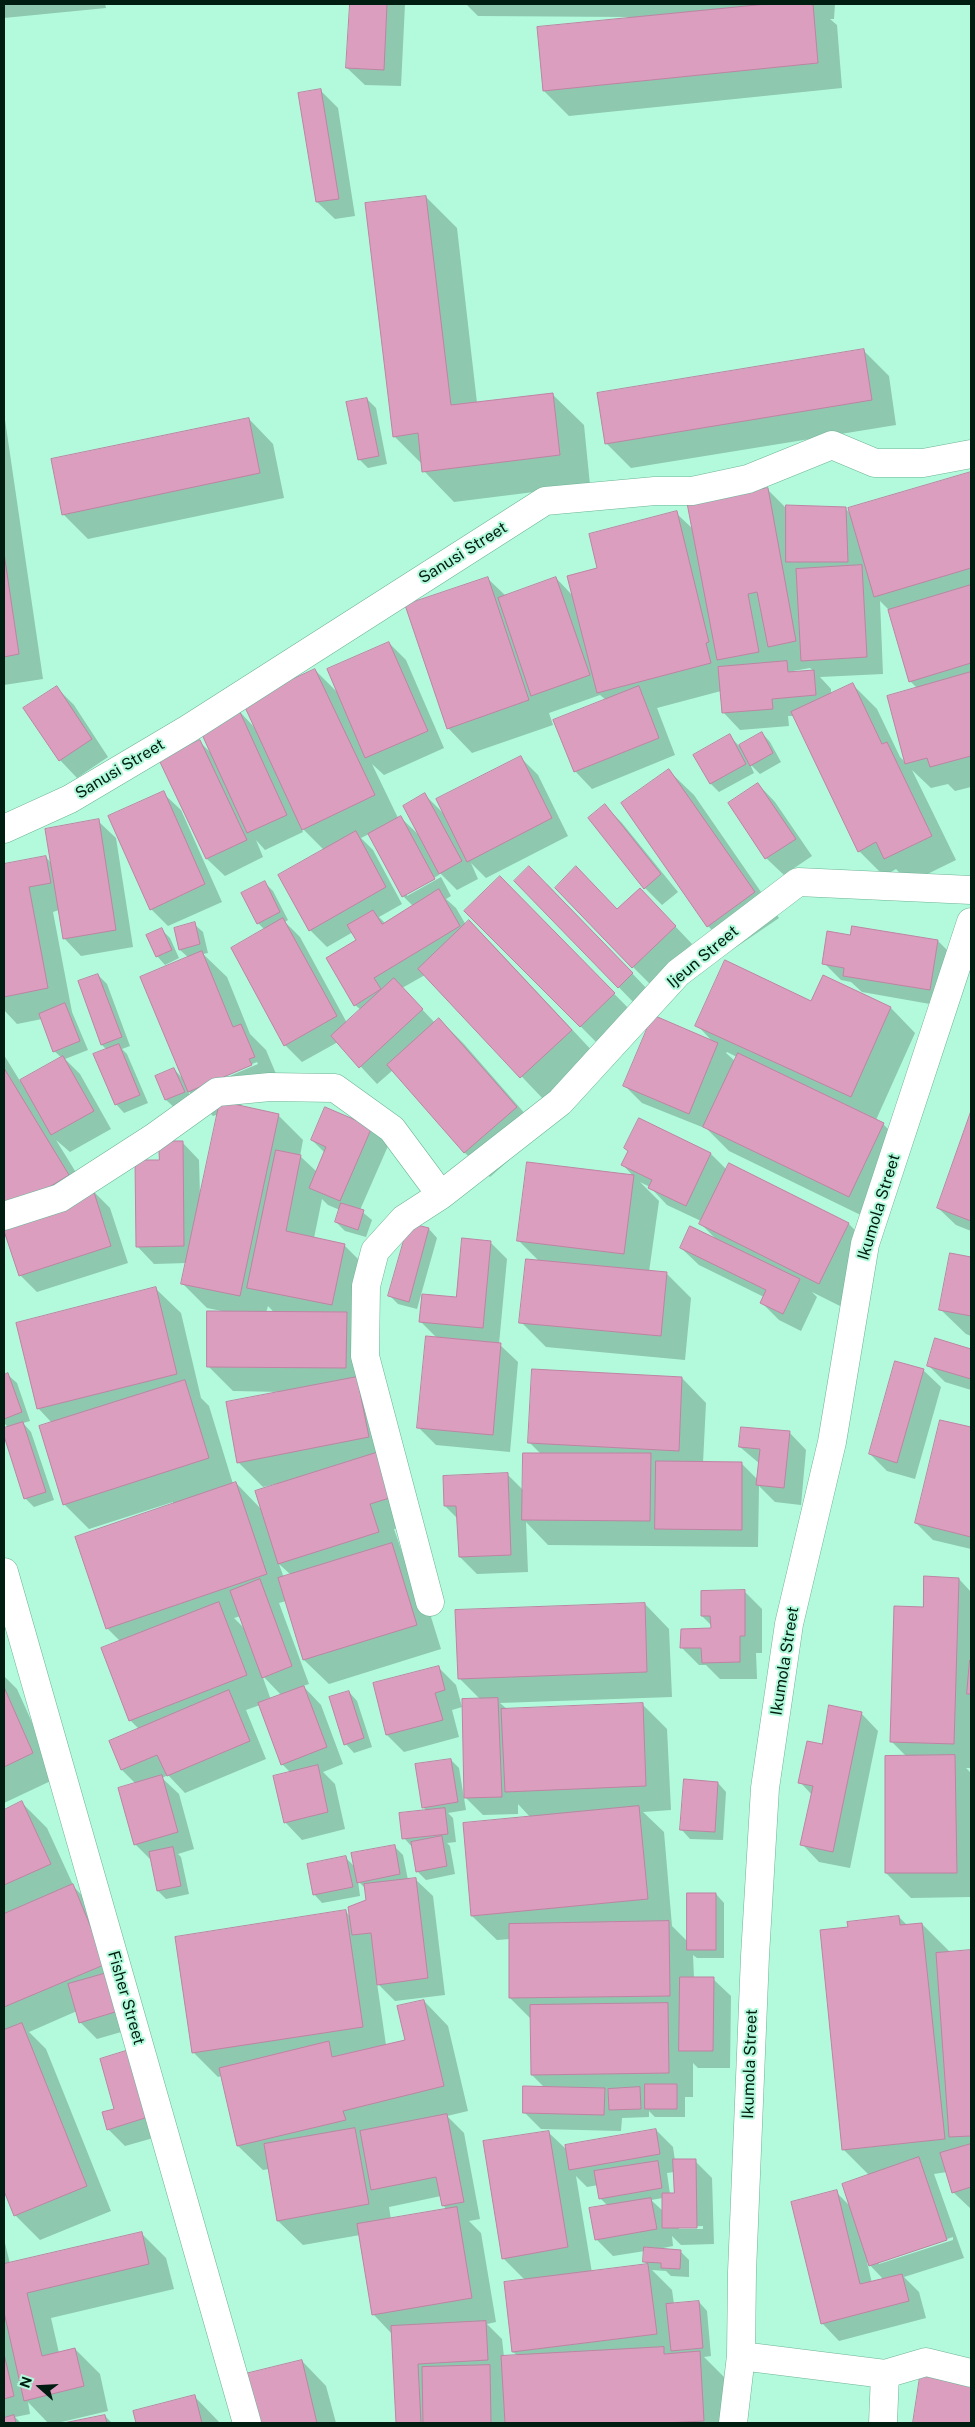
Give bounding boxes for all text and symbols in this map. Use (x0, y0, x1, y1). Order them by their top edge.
street label: Sanusi Street (415, 518, 511, 588)
street label: Sanusi Street (72, 735, 168, 803)
street label: Ijeun Street (664, 922, 742, 992)
street label: Ikumola Street (854, 1152, 904, 1262)
street label: Ikumola Street (767, 1605, 803, 1717)
street label: Fisher Street (103, 1949, 149, 2047)
street label: Ikumola Street (738, 2009, 762, 2119)
north arrow (15, 2362, 65, 2412)
text: N (16, 2374, 35, 2390)

